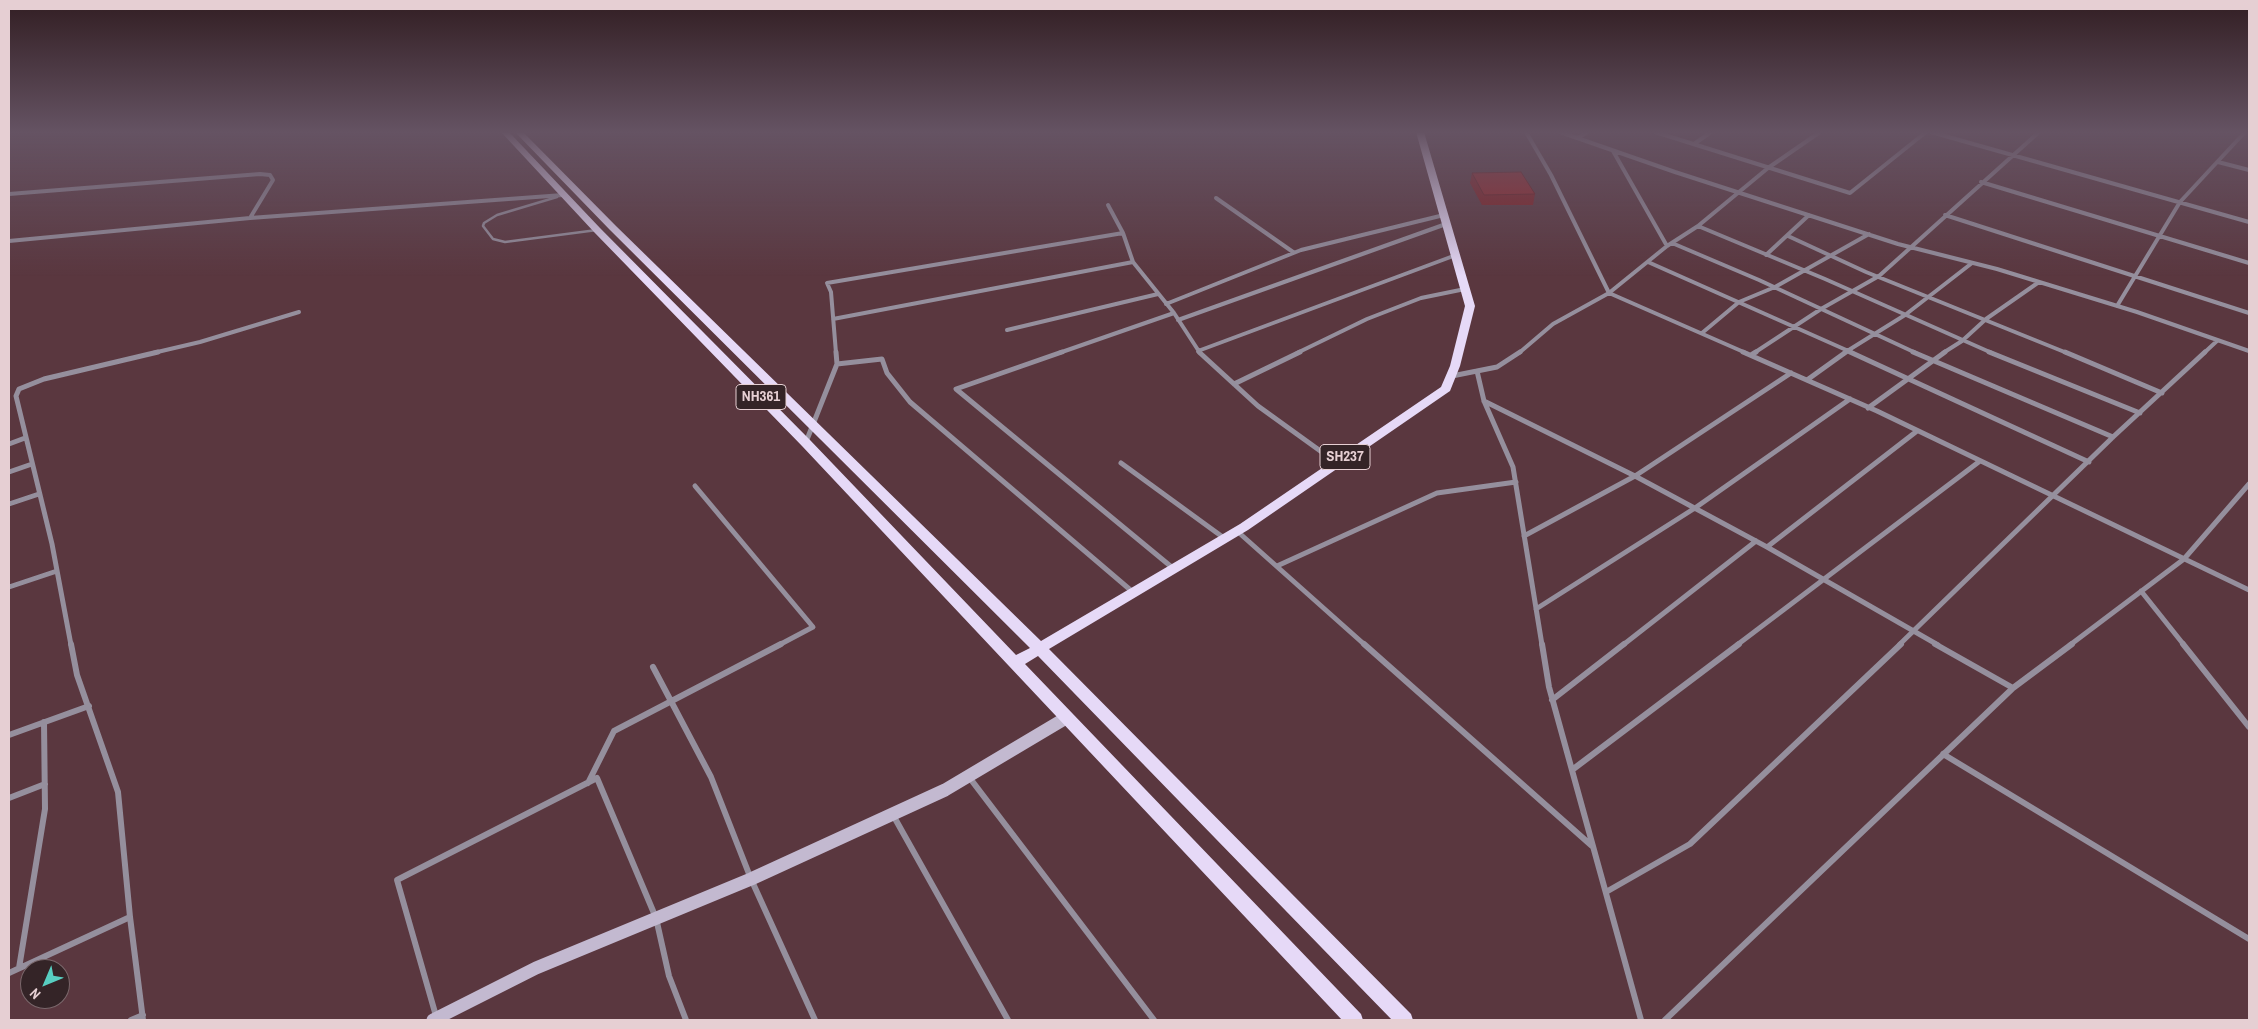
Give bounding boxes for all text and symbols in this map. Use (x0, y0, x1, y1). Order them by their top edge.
road number: NH361 (736, 384, 786, 410)
road number: SH237 (1320, 444, 1370, 470)
north arrow (20, 959, 70, 1009)
text: N (26, 985, 44, 1003)

